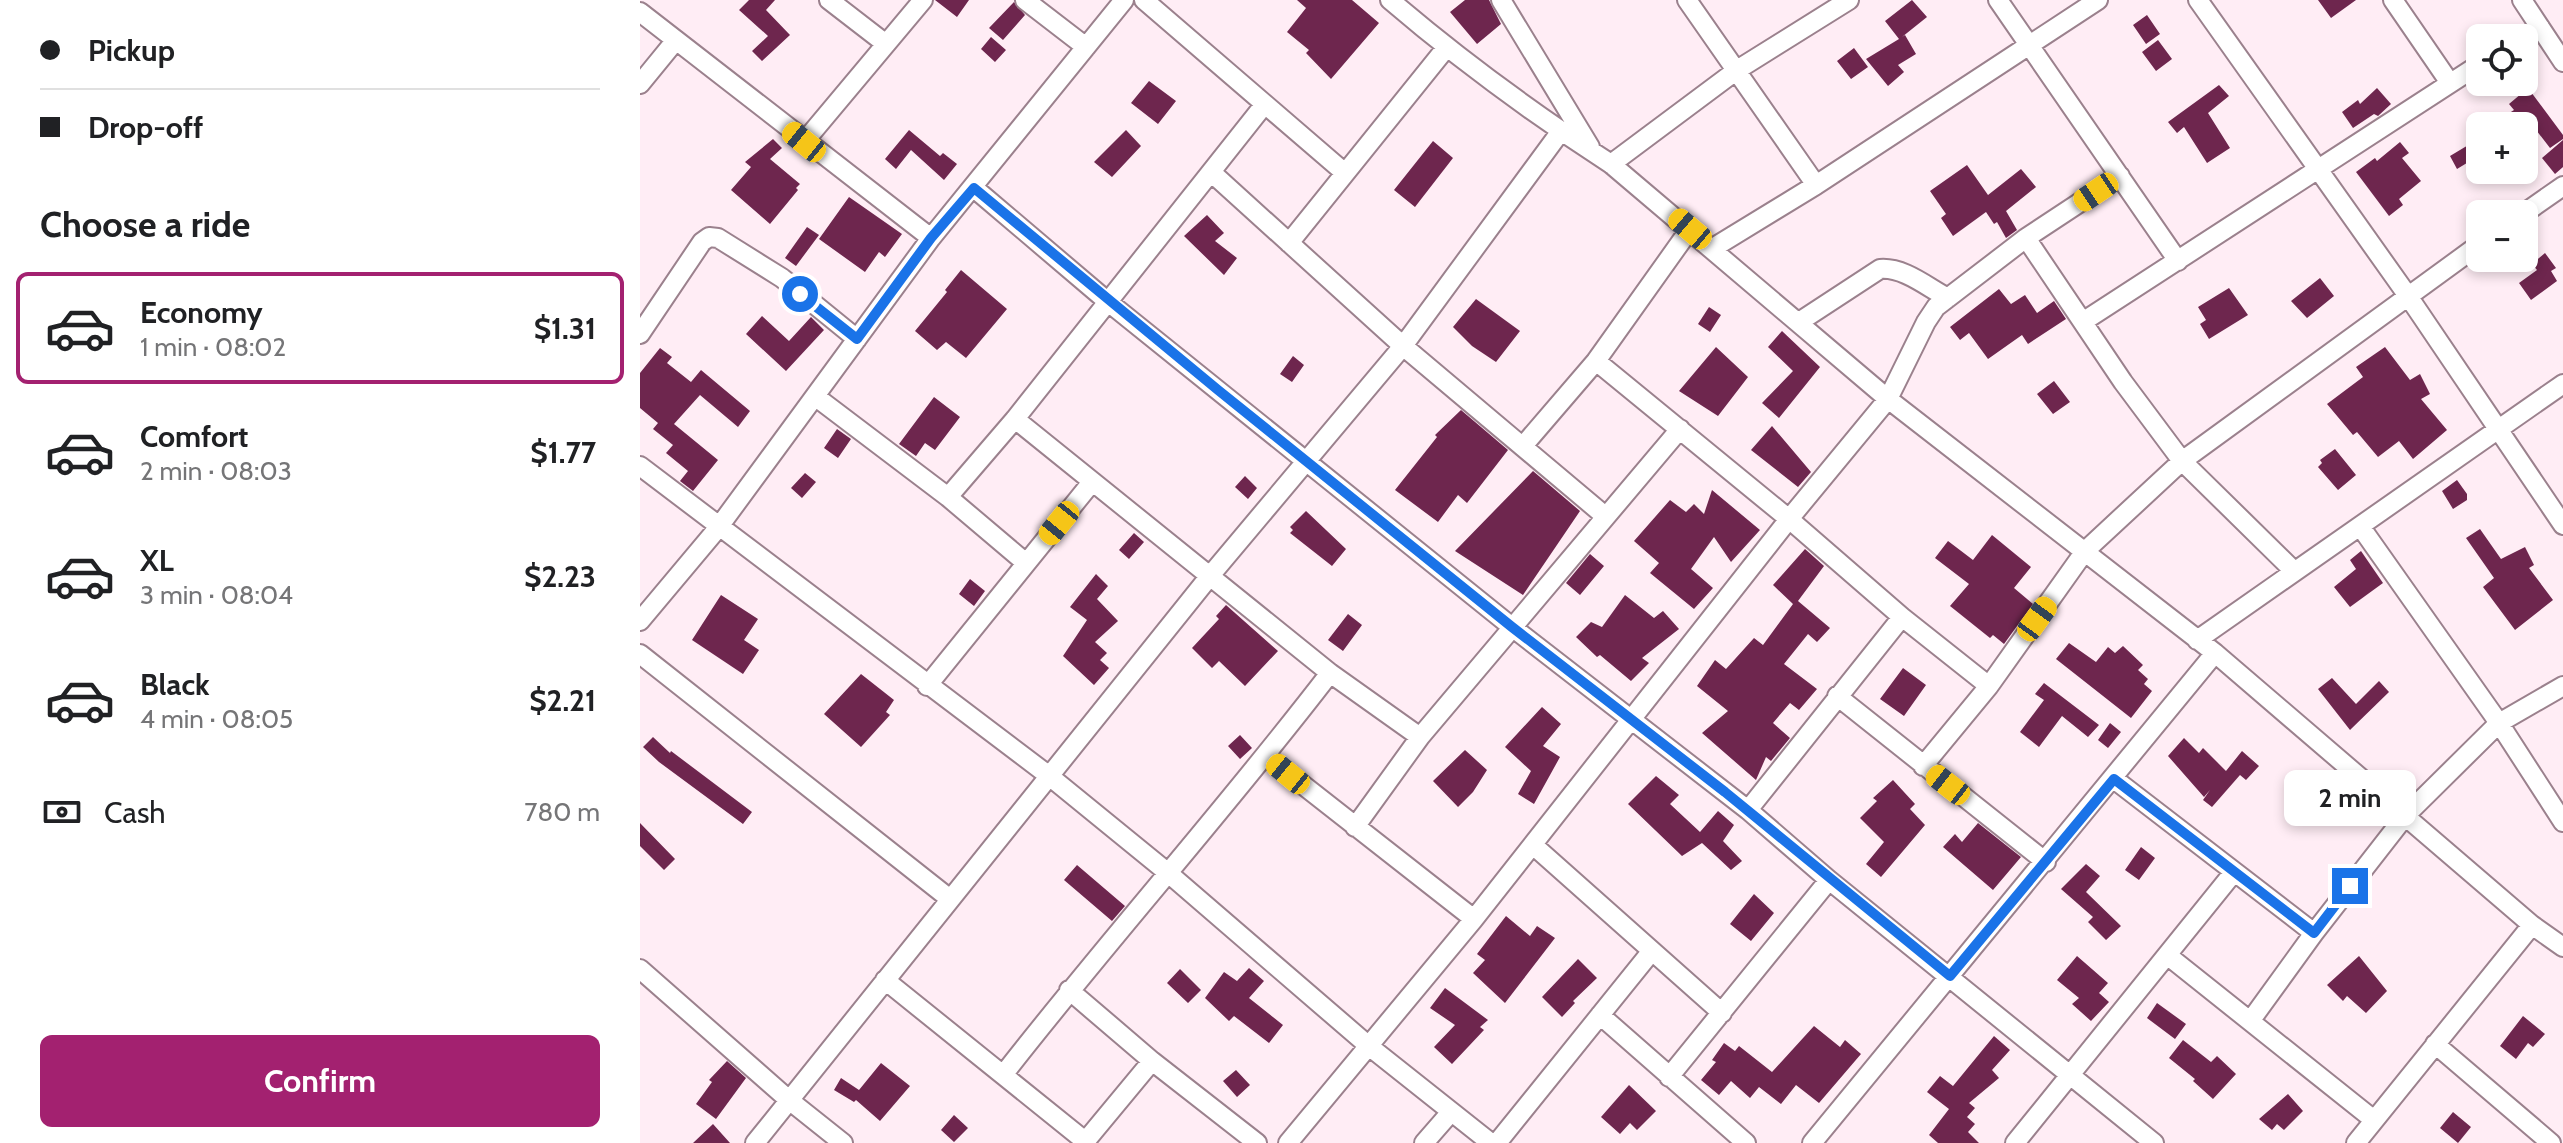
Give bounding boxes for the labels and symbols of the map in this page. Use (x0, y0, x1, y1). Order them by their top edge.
car (778, 118, 830, 166)
car (2069, 169, 2123, 215)
car (1664, 204, 1716, 254)
route start (782, 276, 818, 312)
car (1035, 497, 1083, 549)
car (2013, 593, 2061, 645)
car (1262, 750, 1314, 798)
car (1922, 761, 1974, 809)
callout: 2 min (2284, 770, 2416, 826)
route end (2332, 868, 2368, 904)

